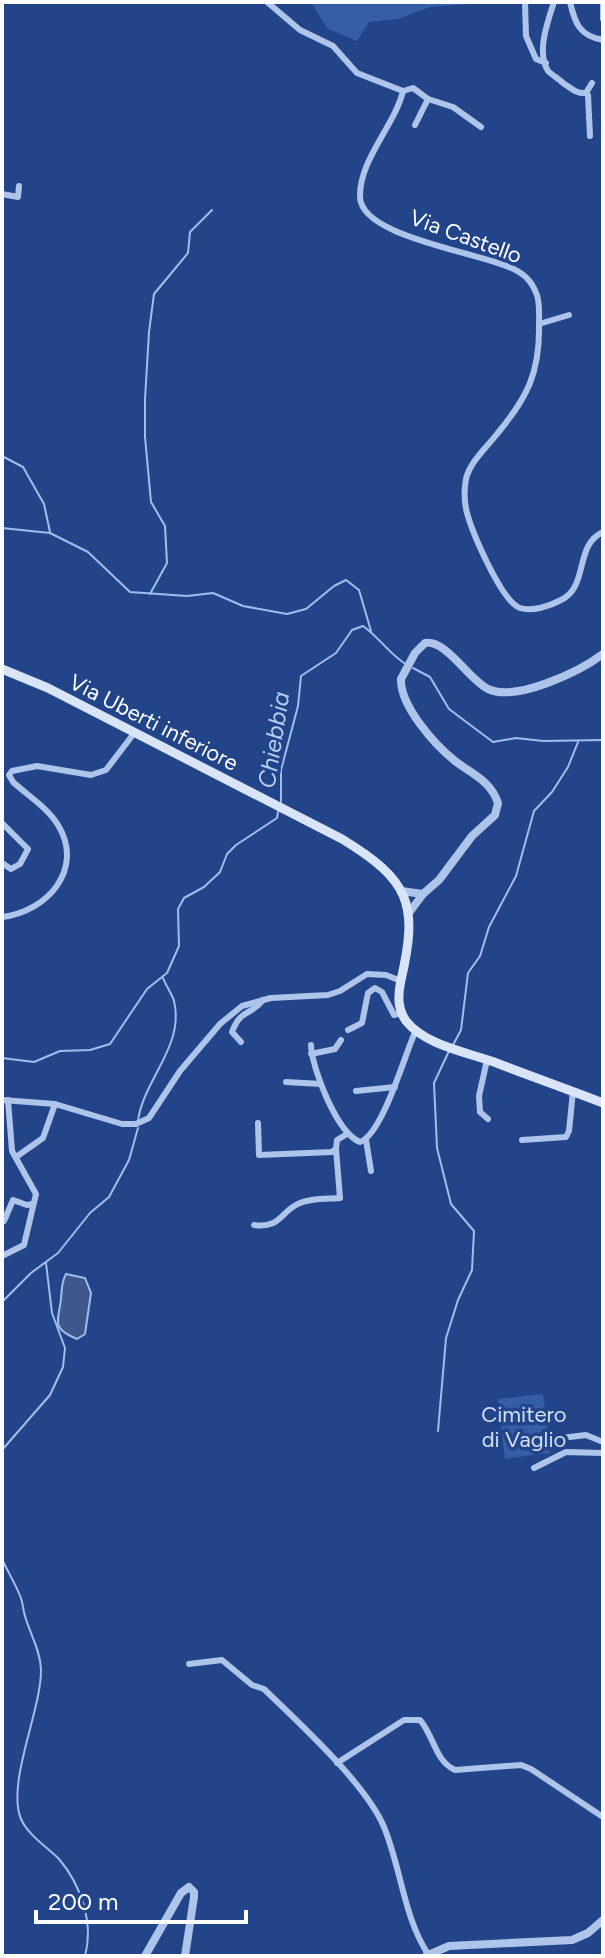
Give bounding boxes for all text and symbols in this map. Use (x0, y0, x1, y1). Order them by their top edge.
street label: Via Castello (406, 204, 525, 269)
street label: Via Uberti inferiore (65, 668, 243, 777)
water label: Chiebbia (252, 690, 295, 790)
park label: Cimitero di Vaglio (481, 1401, 567, 1453)
scale bar (36, 1874, 246, 1924)
text: 200 m (48, 1887, 119, 1916)

